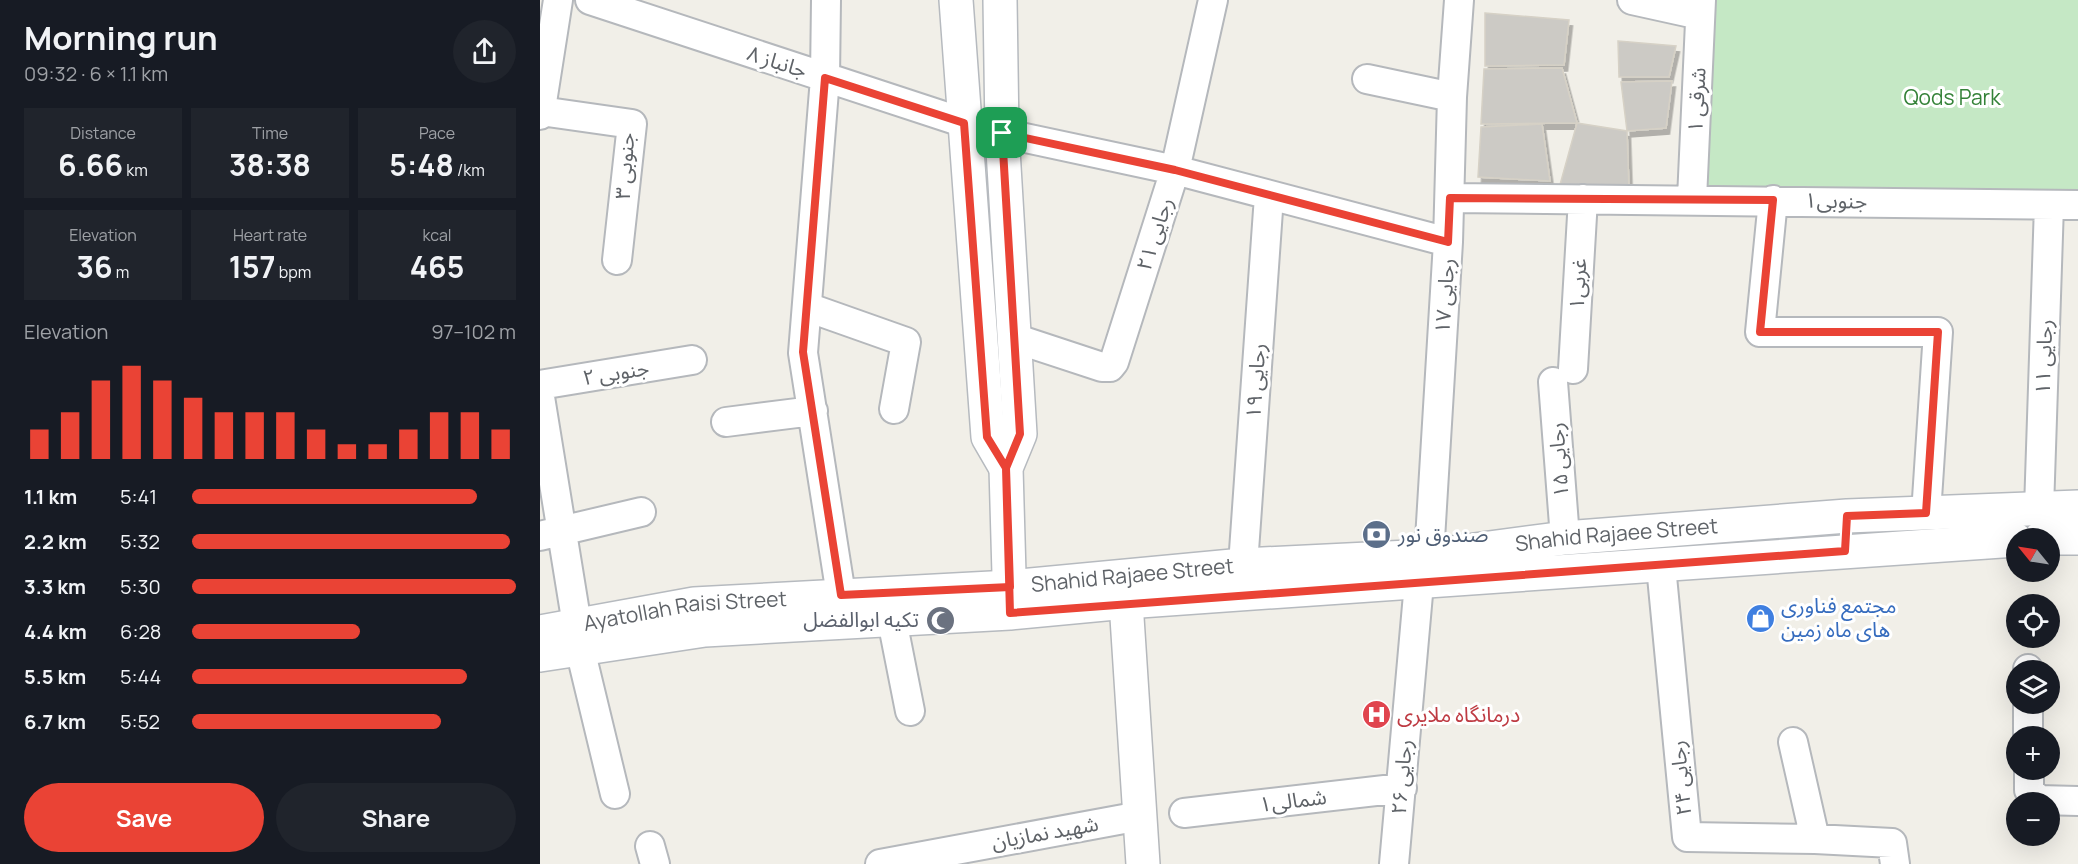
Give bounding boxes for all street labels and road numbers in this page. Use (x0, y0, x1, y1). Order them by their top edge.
street label: جانباز ۸ (744, 38, 811, 84)
street label: شرقی ۱ (1680, 67, 1712, 133)
street label: جنوبی ۳ (608, 132, 640, 200)
street label: جنوبی۱ (1804, 185, 1868, 215)
street label: رجایی ۲۱ (1129, 194, 1179, 274)
street label: رجایی ۱۷ (1427, 257, 1461, 334)
street label: غربی۱ (1562, 258, 1592, 310)
street label: رجایی ۱۱ (2028, 319, 2058, 395)
street label: رجایی ۱۹ (1238, 342, 1272, 419)
street label: جنوبی ۲ (581, 353, 651, 391)
street label: رجایی ۱۵ (1541, 422, 1575, 499)
street label: Shahid Rajaee Street (1513, 511, 1719, 557)
street label: Shahid Rajaee Street (1030, 551, 1235, 598)
street label: Ayatollah Raisi Street (581, 584, 787, 637)
street label: رجایی ۲۶ (1384, 738, 1418, 816)
street label: رجایی ۲۴ (1663, 739, 1697, 817)
street label: شمالی۱ (1258, 782, 1328, 818)
street label: شهید نمازیان (989, 809, 1100, 855)

